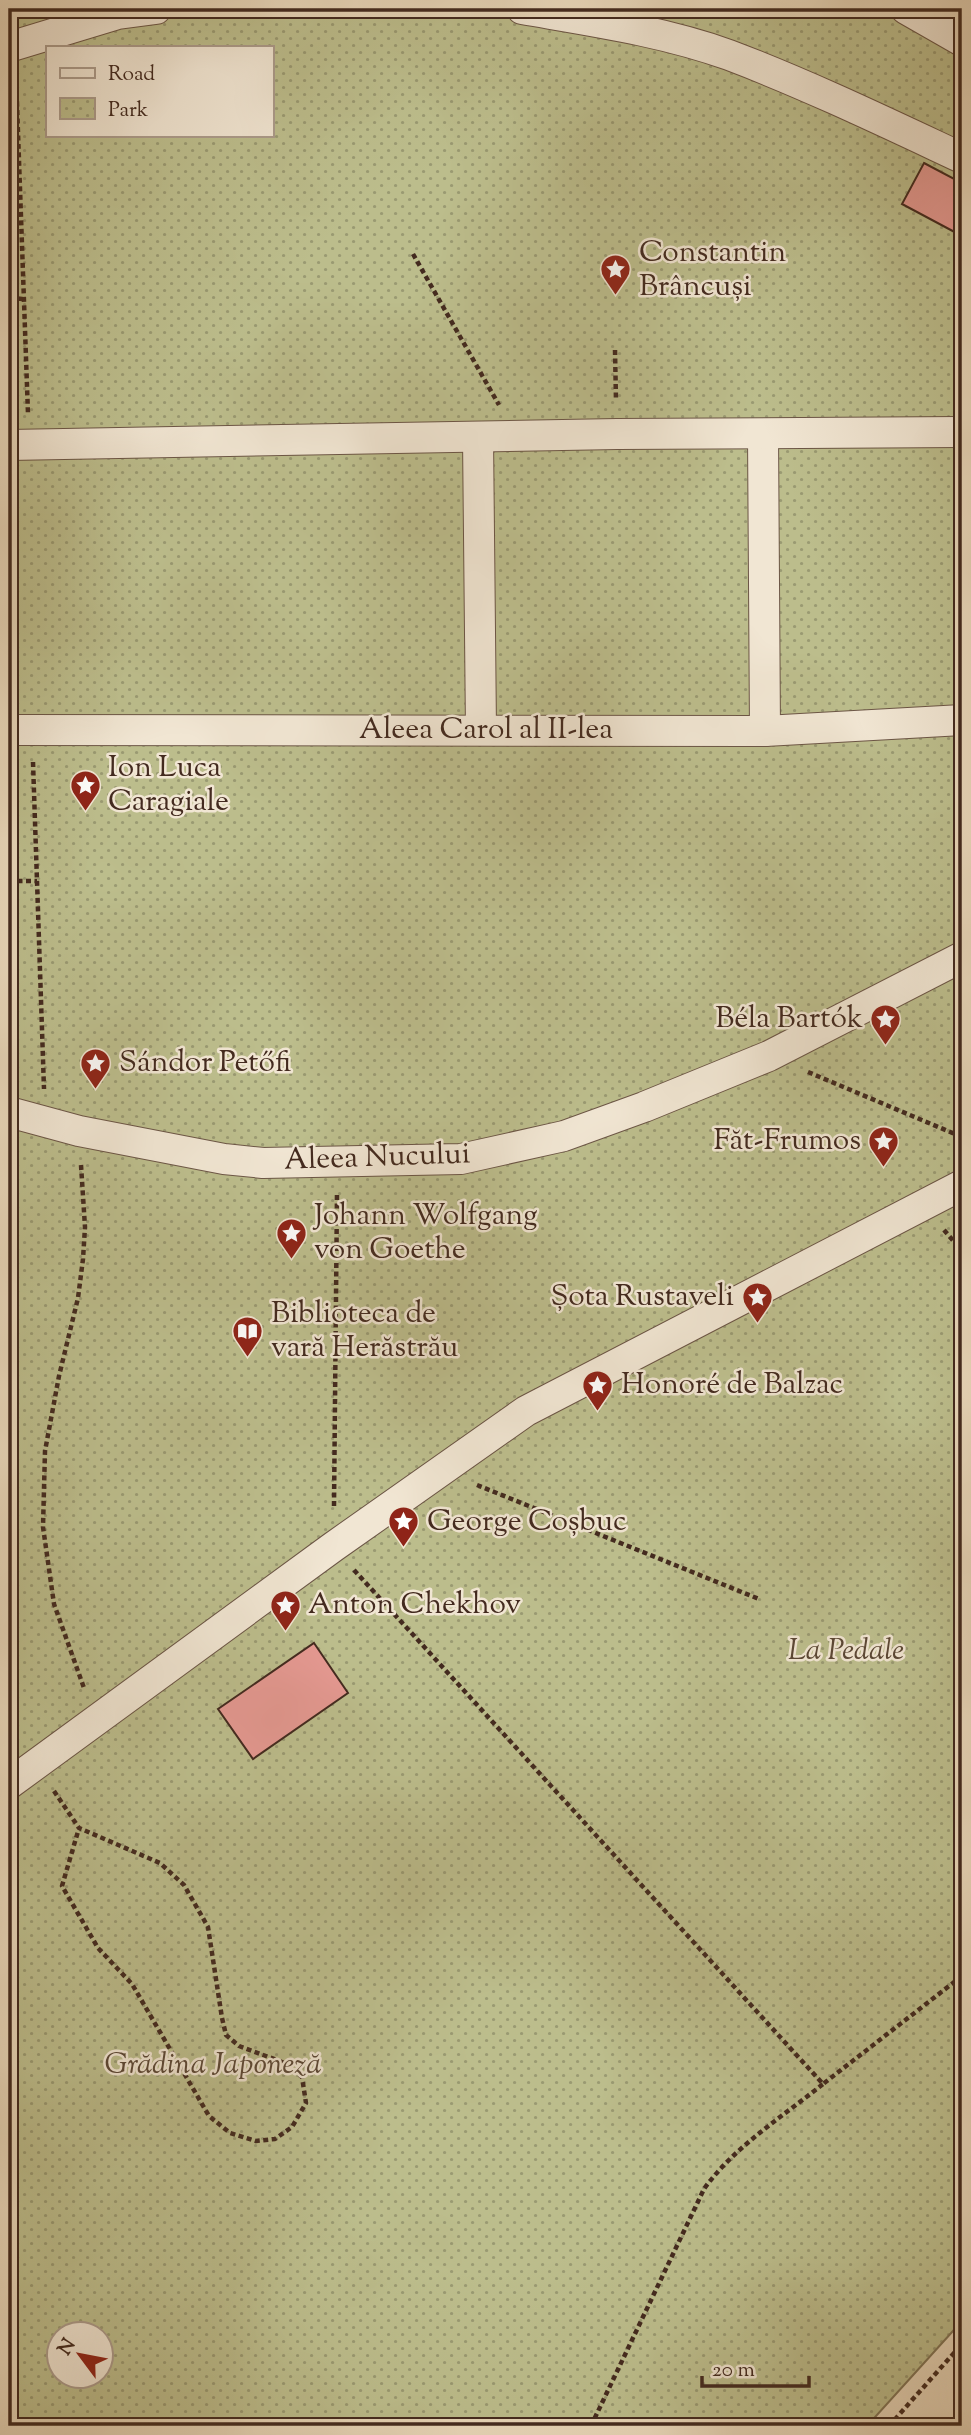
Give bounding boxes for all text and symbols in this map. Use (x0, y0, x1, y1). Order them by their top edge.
legend (46, 46, 273, 136)
text: Road (108, 60, 155, 90)
text: Park (108, 96, 149, 126)
place label: Constantin Brâncuși (639, 232, 787, 309)
place icon: Constantin Brâncuși (599, 253, 633, 297)
street label: Aleea Carol al II-lea (359, 709, 613, 752)
place label: Ion Luca Caragiale (108, 747, 229, 824)
place icon: Ion Luca Caragiale (68, 768, 102, 812)
place label: Béla Bartók (715, 998, 863, 1041)
place icon: Béla Bartók (869, 1002, 903, 1046)
place label: Sándor Petőfi (119, 1042, 291, 1085)
place icon: Sándor Petőfi (79, 1046, 113, 1090)
place label: Făt-Frumos (713, 1120, 861, 1163)
place icon: Făt-Frumos (867, 1124, 901, 1168)
street label: Aleea Nucului (283, 1133, 471, 1183)
place label: Johann Wolfgang von Goethe (312, 1195, 538, 1272)
place icon: Johann Wolfgang von Goethe (274, 1216, 308, 1260)
place label: Șota Rustaveli (550, 1276, 734, 1319)
place icon: Șota Rustaveli (740, 1280, 774, 1324)
place label: Biblioteca de vară Herăstrău (271, 1293, 458, 1370)
library icon: Biblioteca de vară Herăstrău (231, 1314, 265, 1358)
place label: Honoré de Balzac (621, 1364, 843, 1407)
place icon: Honoré de Balzac (581, 1368, 615, 1412)
place label: George Coșbuc (427, 1501, 627, 1544)
place icon: George Coșbuc (387, 1505, 421, 1549)
place label: Anton Chekhov (308, 1584, 521, 1627)
place icon: Anton Chekhov (268, 1588, 302, 1632)
park label: La Pedale (788, 1630, 904, 1673)
park label: Grădina Japoneză (105, 2044, 321, 2087)
north arrow (46, 2320, 116, 2390)
text: N (52, 2334, 83, 2361)
scale bar (702, 2344, 808, 2388)
text: 20 m (712, 2356, 755, 2386)

